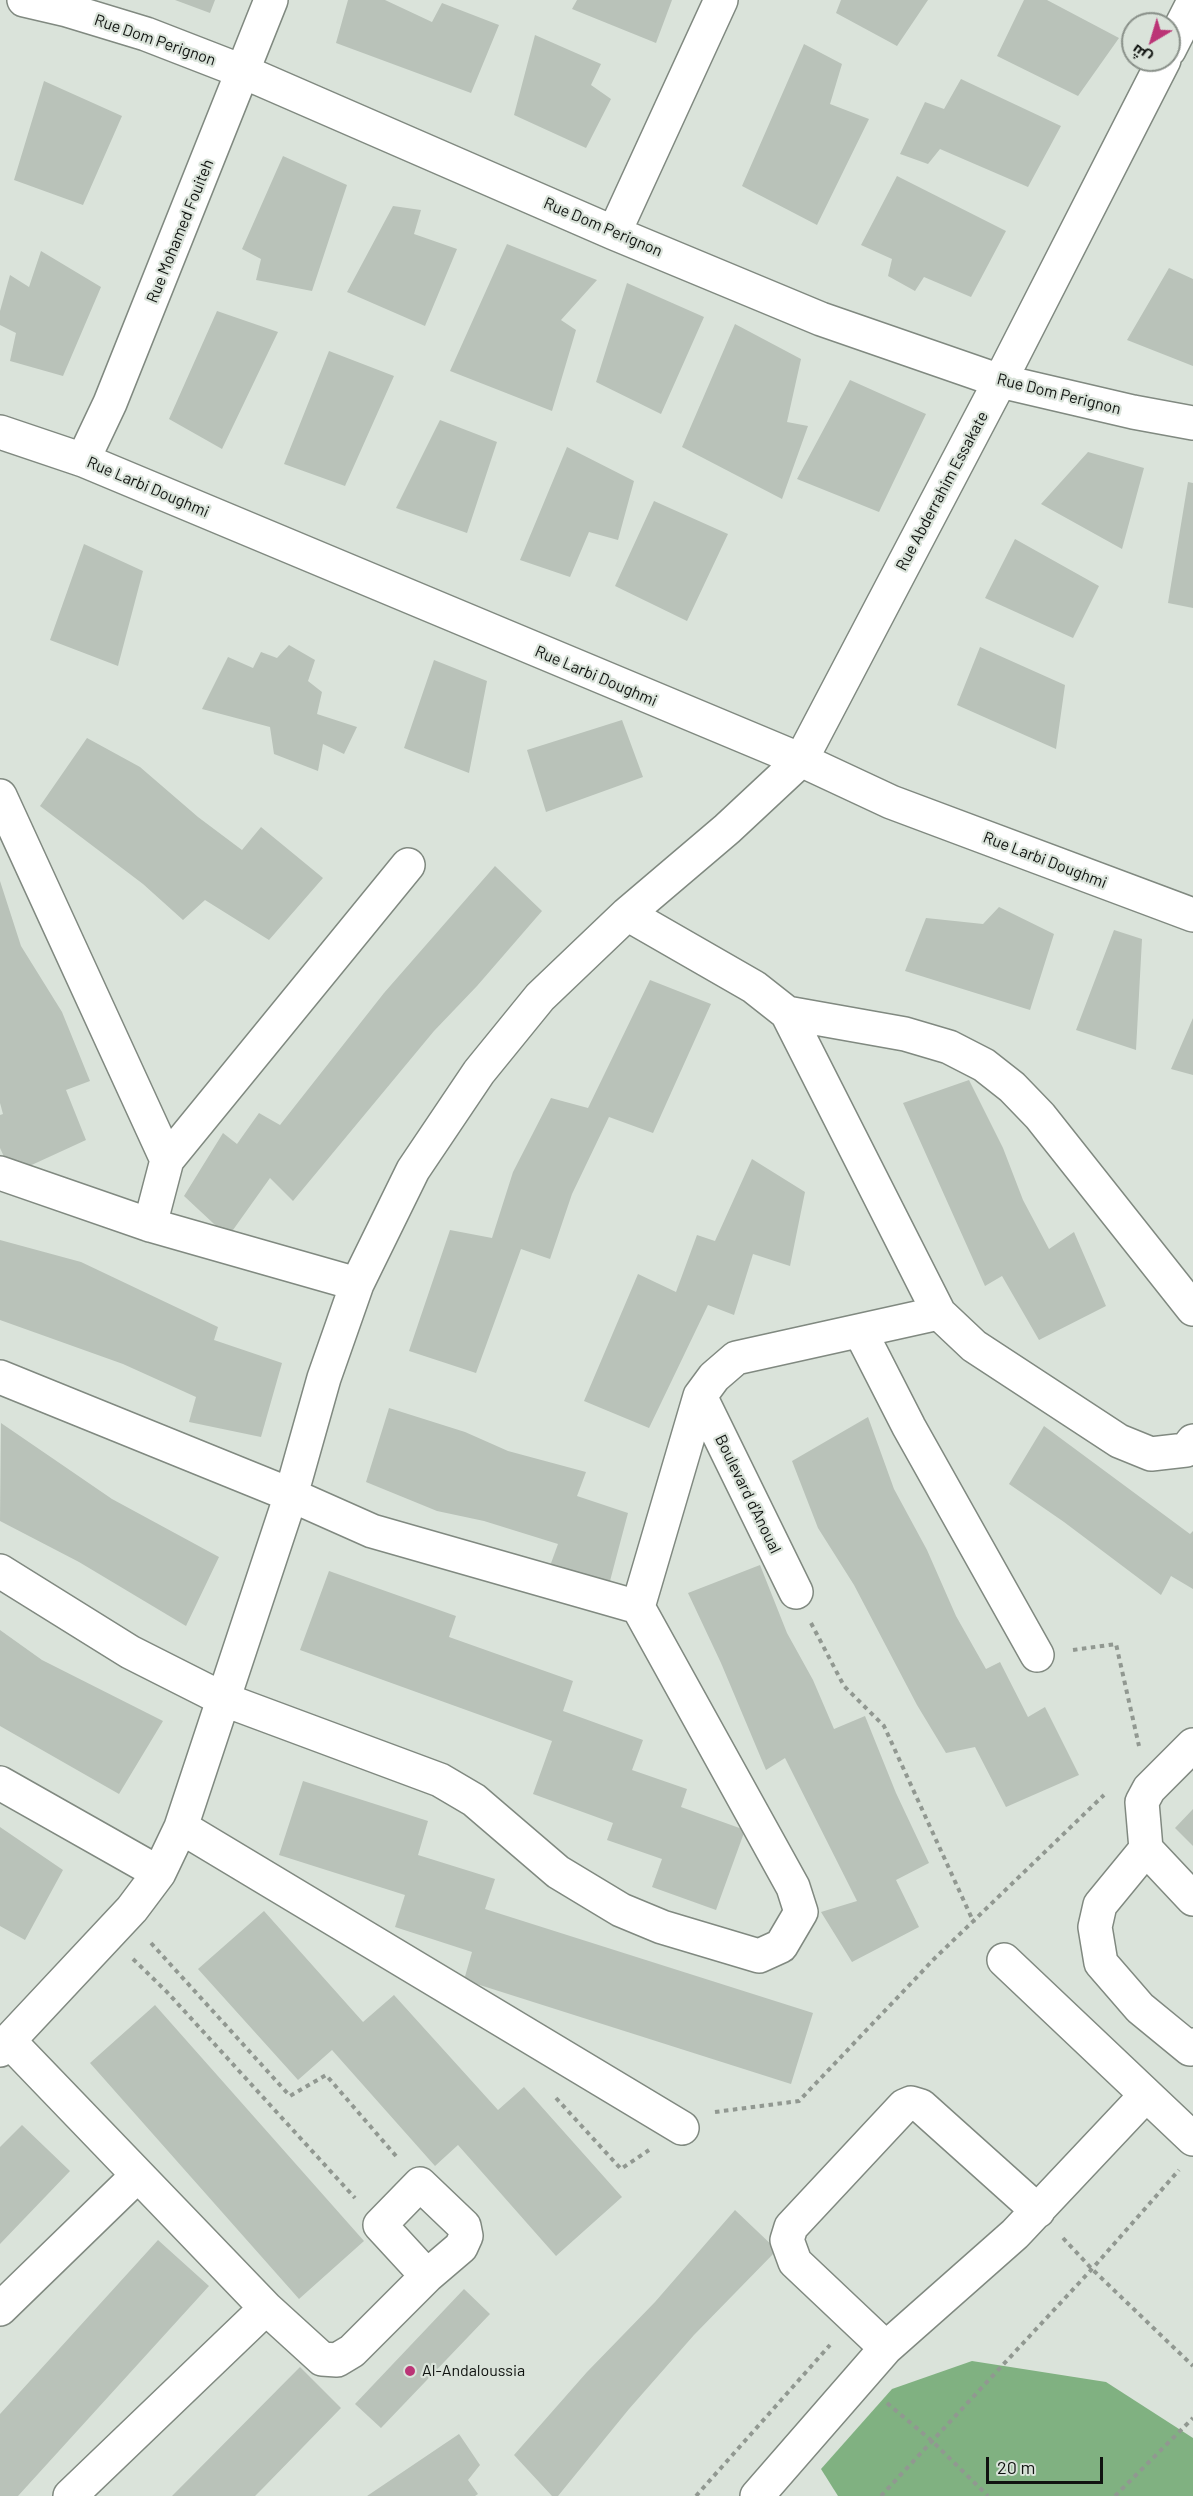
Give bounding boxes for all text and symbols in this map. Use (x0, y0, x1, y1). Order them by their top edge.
street label: Rue Dom Perignon (92, 10, 218, 70)
north arrow (1121, 12, 1181, 72)
text: ش (1127, 41, 1155, 69)
street label: Rue Mohamed Fouiteh (142, 156, 218, 306)
street label: Rue Dom Perignon (541, 193, 665, 261)
street label: Rue Dom Perignon (995, 369, 1123, 419)
street label: Rue Abderrahim Essakate (892, 408, 992, 574)
street label: Rue Larbi Doughmi (84, 453, 212, 521)
street label: Rue Larbi Doughmi (532, 642, 660, 710)
street label: Rue Larbi Doughmi (980, 828, 1110, 892)
street label: Boulevard d'Anoual (711, 1431, 785, 1557)
place label: Al-Andaloussia (422, 2361, 525, 2381)
marker: Al-Andaloussia (403, 2364, 417, 2378)
scale bar (989, 2445, 1106, 2483)
text: 20 m (997, 2456, 1035, 2478)

